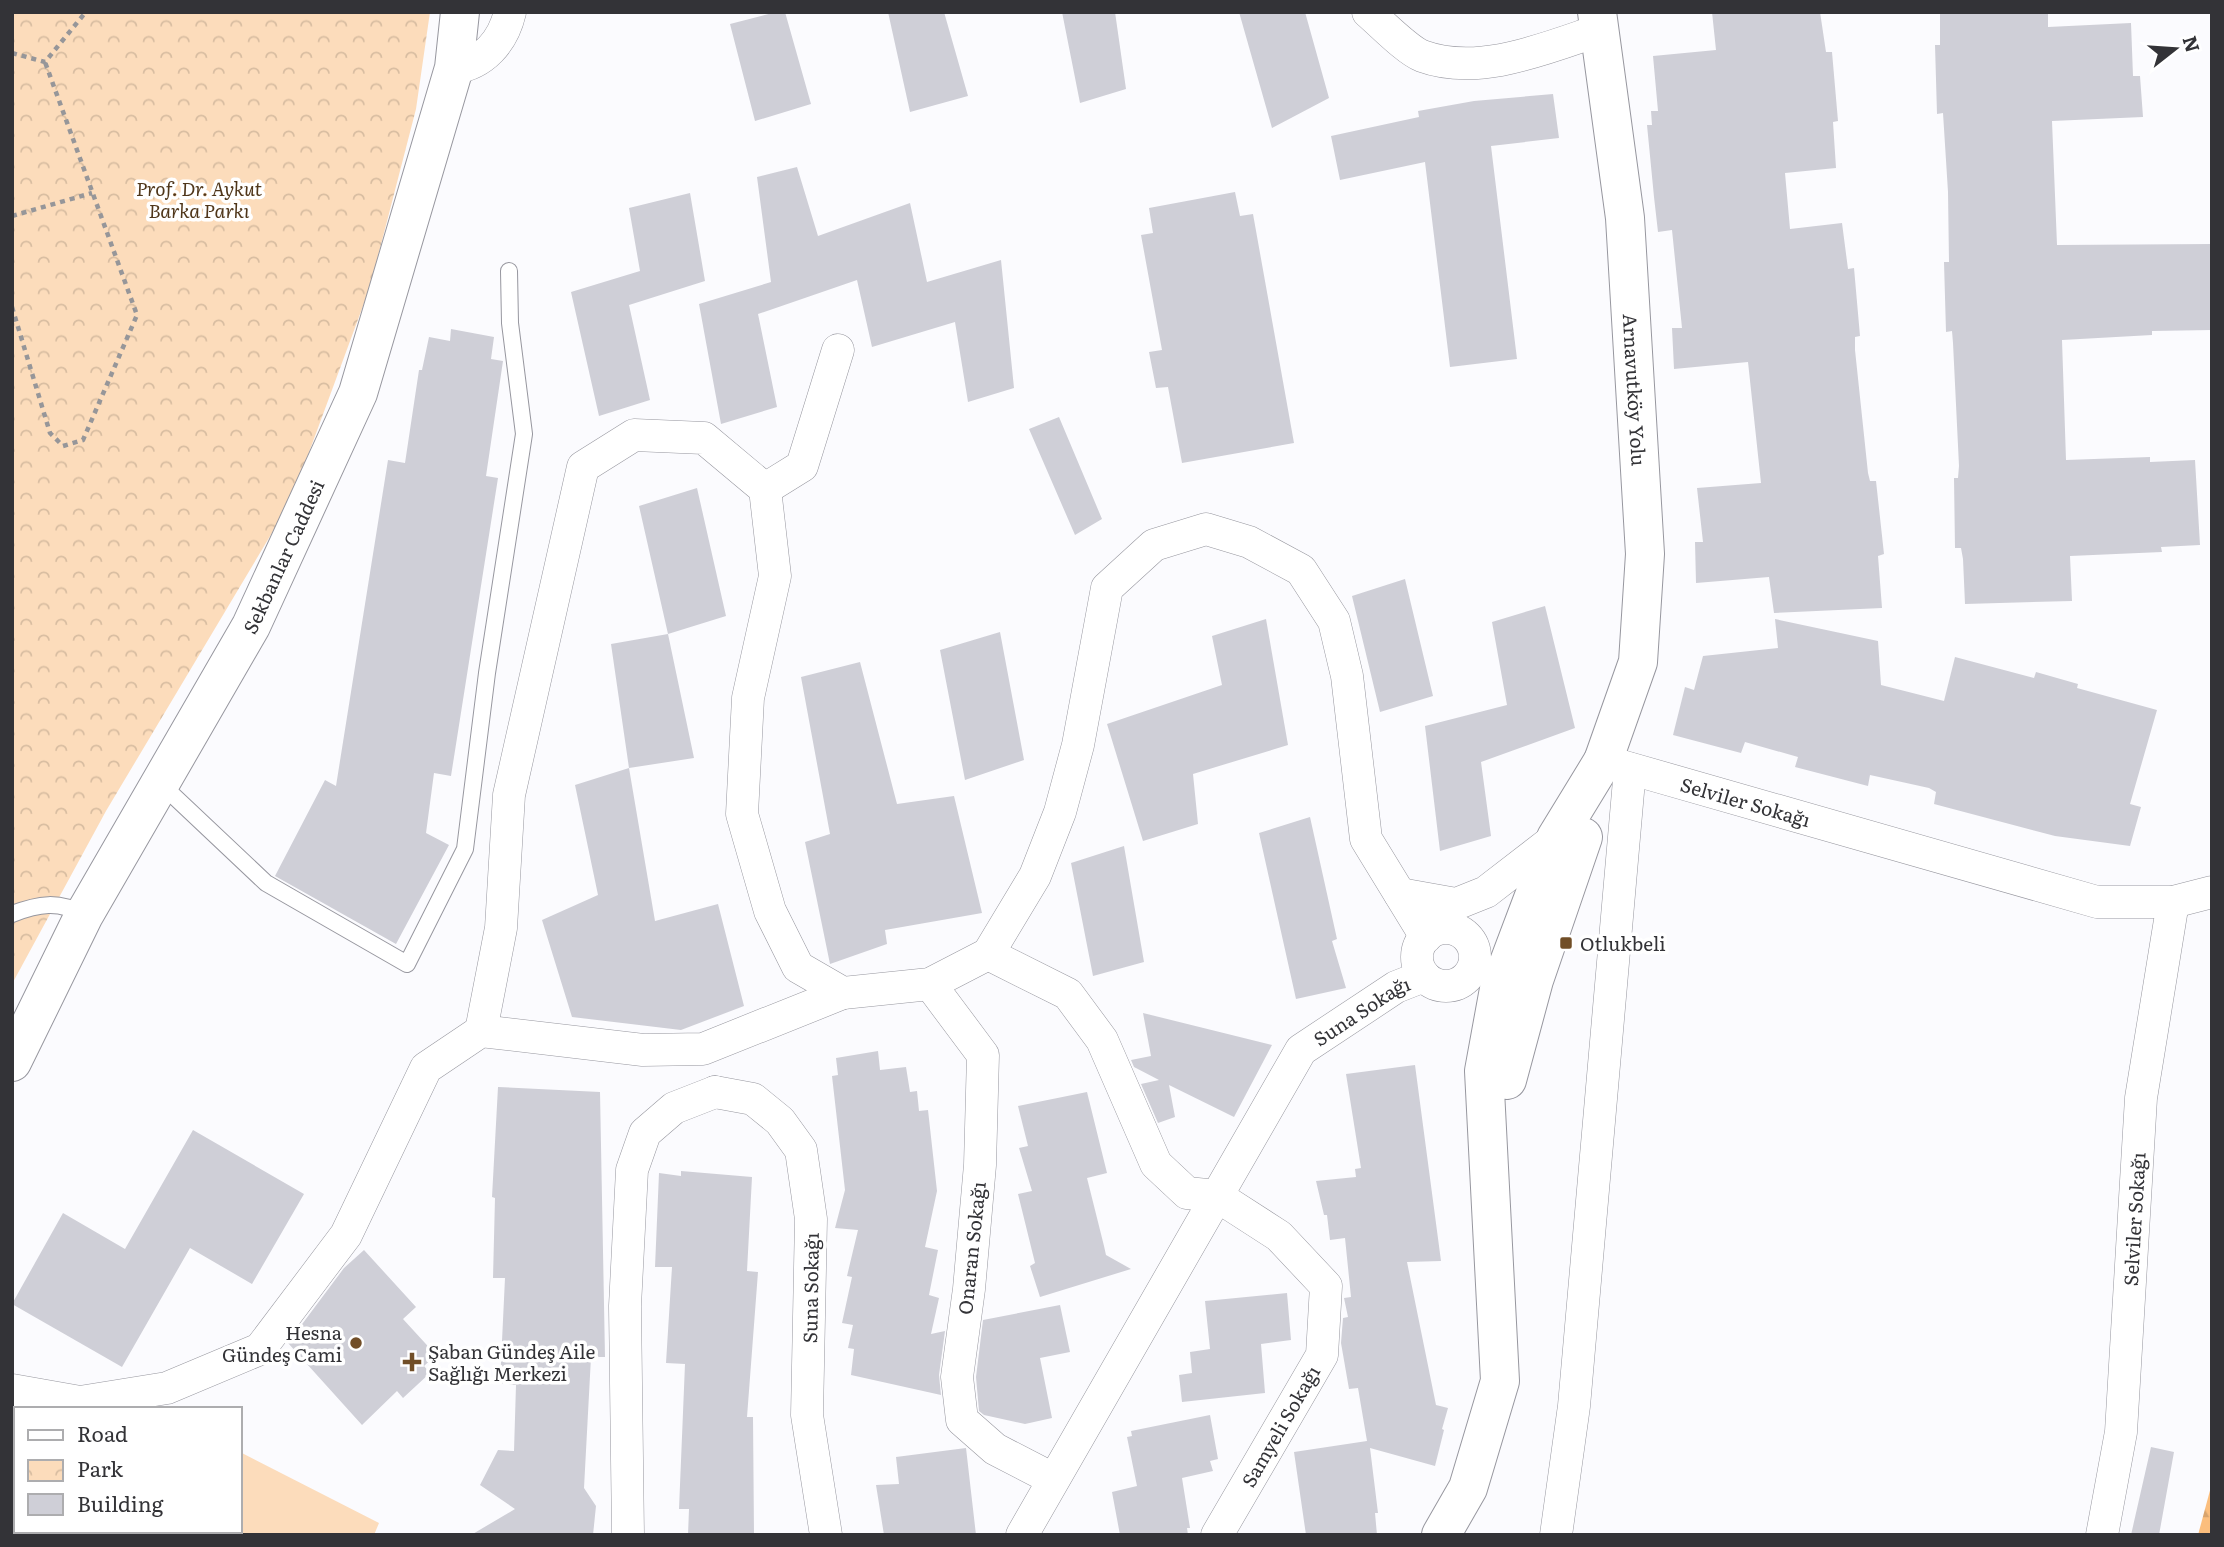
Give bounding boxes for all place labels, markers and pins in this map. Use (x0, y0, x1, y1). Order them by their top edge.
place label: Otlukbeli (1580, 929, 1666, 957)
marker: Otlukbeli (1558, 935, 1574, 951)
place label: Hesna Gündeş Cami (222, 1318, 343, 1368)
marker: Hesna Gündeş Cami (348, 1335, 364, 1351)
place label: Şaban Gündeş Aile Sağlığı Merkezi (428, 1337, 595, 1387)
marker: Şaban Gündeş Aile Sağlığı Merkezi (402, 1352, 422, 1372)

